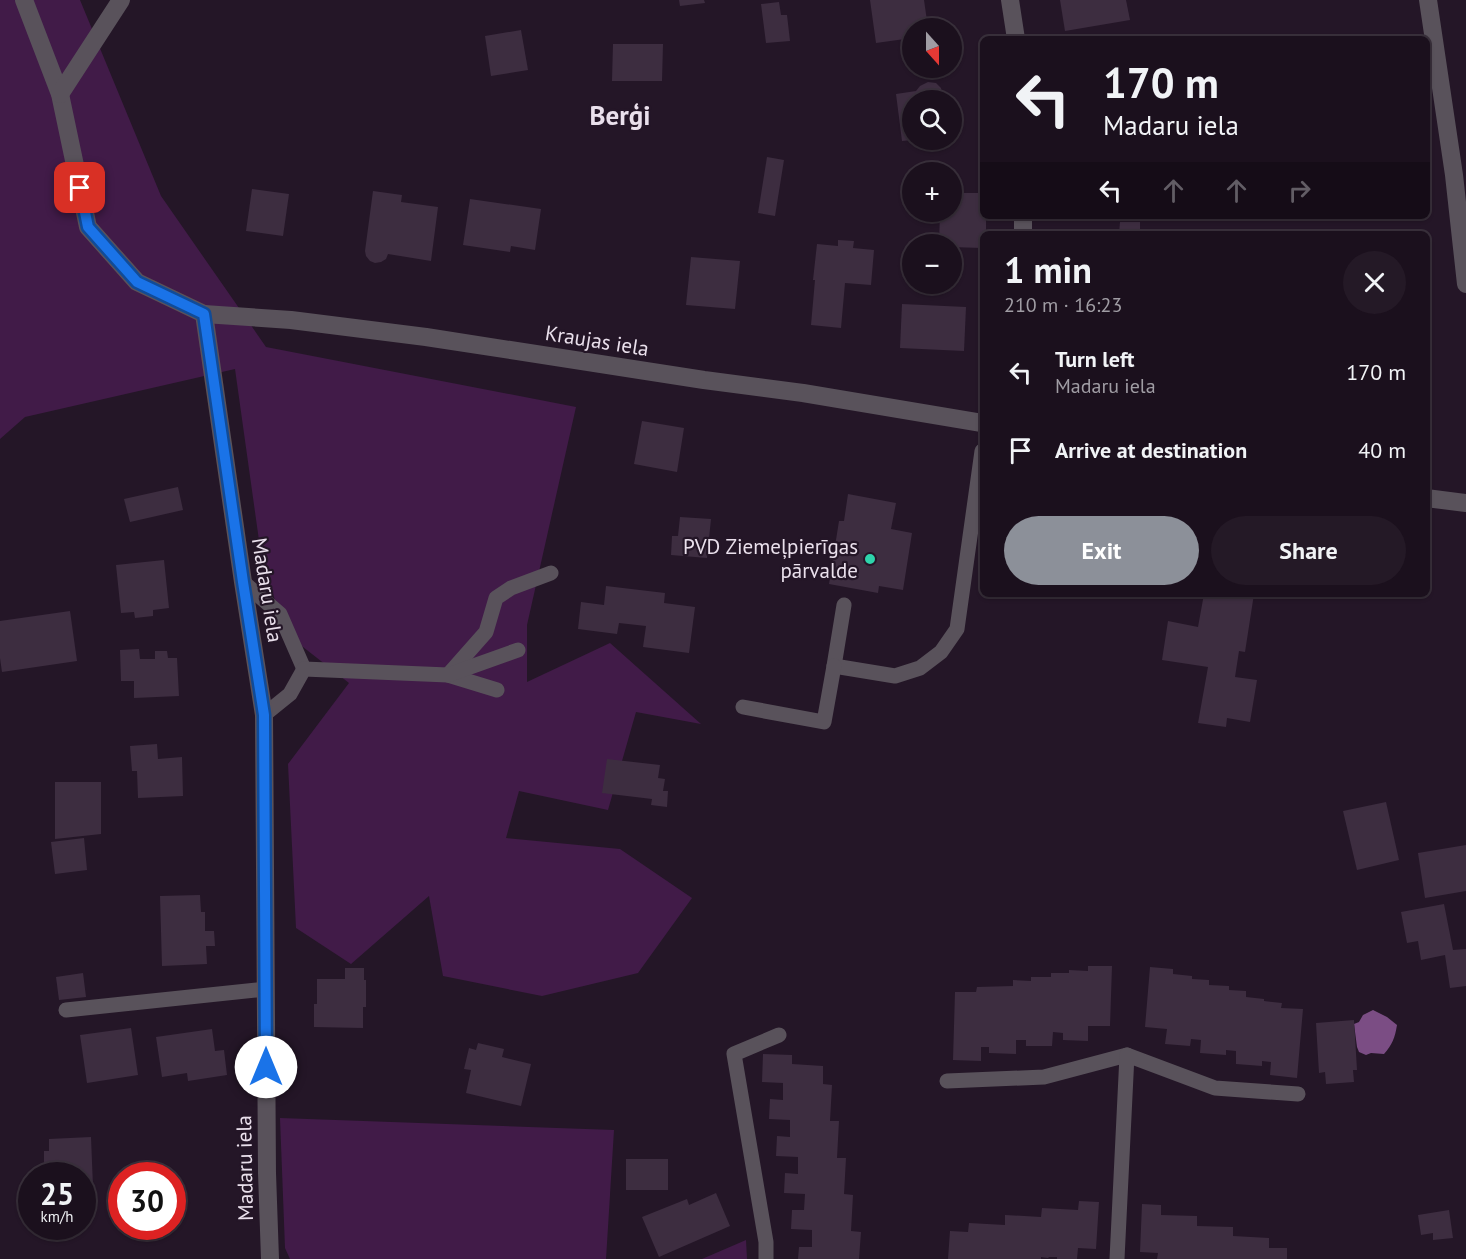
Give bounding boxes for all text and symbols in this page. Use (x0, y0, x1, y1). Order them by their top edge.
north arrow (902, 18, 962, 78)
map controls (902, 18, 962, 294)
text: 170 m (1103, 55, 1219, 110)
icon: left (1004, 60, 1082, 138)
button: search (902, 90, 962, 150)
district label: Berģi (590, 98, 650, 132)
text: Madaru iela (1103, 108, 1239, 142)
pin (54, 162, 105, 213)
button: + (902, 162, 962, 222)
icon: arrive (63, 171, 96, 204)
icon: left (1094, 174, 1127, 207)
icon: ahead (1157, 174, 1190, 207)
icon: ahead (1220, 174, 1253, 207)
icon: right (1283, 174, 1316, 207)
button: − (902, 234, 962, 294)
text: 1 min (1004, 246, 1092, 293)
button: close (1343, 251, 1406, 314)
text: 210 m · 16:23 (1004, 292, 1122, 318)
street label: Kraujas iela (543, 319, 651, 362)
text: Turn left (1055, 345, 1135, 373)
icon: left (1004, 356, 1037, 389)
text: 170 m (1346, 358, 1406, 386)
text: Madaru iela (1055, 373, 1156, 399)
icon: arrive (1004, 434, 1037, 467)
text: Arrive at destination (1055, 436, 1247, 464)
text: 40 m (1358, 436, 1406, 464)
button: Exit (1004, 516, 1199, 585)
button: Share (1211, 516, 1406, 585)
place label: PVD Ziemeļpierīgas pārvalde (683, 533, 858, 584)
street label: Madaru iela (246, 536, 289, 644)
marker: PVD Ziemeļpierīgas pārvalde (863, 552, 877, 566)
position arrow (234, 1035, 298, 1099)
street label: Madaru iela (230, 1115, 259, 1221)
speed limit sign: 30 (108, 1162, 186, 1240)
text: 25 (40, 1174, 74, 1213)
text: km/h (41, 1207, 73, 1226)

